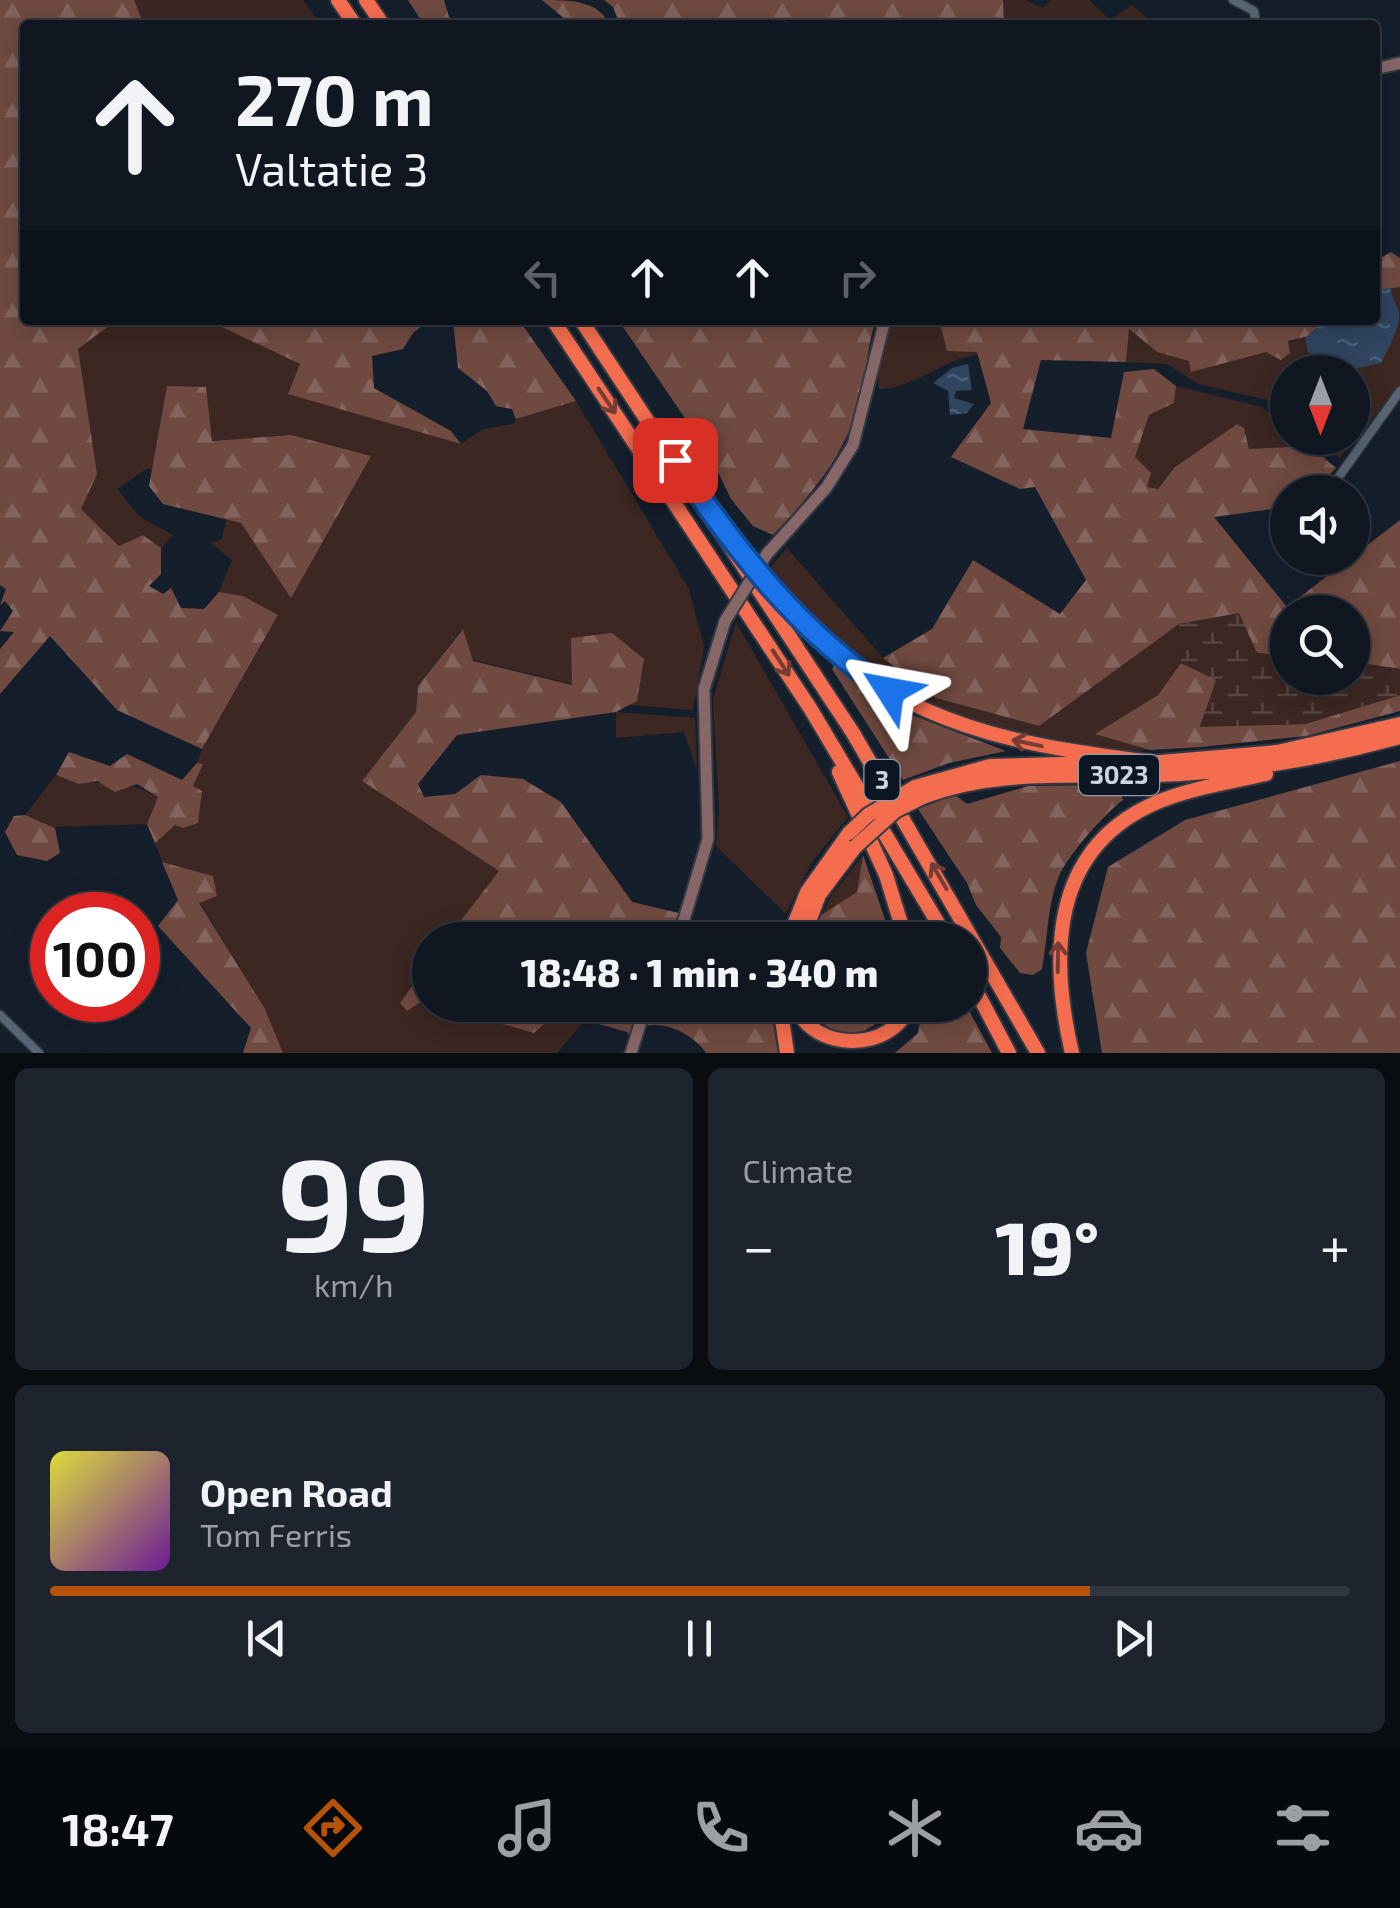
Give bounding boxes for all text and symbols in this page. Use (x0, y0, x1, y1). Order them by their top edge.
text: 270 m (235, 56, 434, 140)
icon: ahead (70, 60, 200, 190)
text: Valtatie 3 (235, 141, 428, 195)
icon: left (515, 250, 570, 305)
icon: ahead (620, 250, 675, 305)
icon: ahead (725, 250, 780, 305)
icon: right (830, 250, 885, 305)
north arrow (1270, 355, 1370, 455)
map controls (1270, 355, 1370, 695)
one-way arrow (596, 387, 617, 415)
pin (633, 418, 718, 503)
icon: arrive (648, 433, 703, 488)
button: sound (1270, 475, 1370, 575)
button: search (1270, 595, 1370, 695)
position arrow (838, 639, 942, 743)
one-way arrow (770, 648, 791, 677)
one-way arrow (1012, 733, 1044, 752)
road number: 3023 (1079, 755, 1159, 795)
road number: 3 (864, 760, 900, 800)
one-way arrow (929, 862, 949, 892)
speed limit sign: 100 (30, 892, 160, 1022)
one-way arrow (1049, 941, 1068, 973)
text: 18:48 · 1 min · 340 m (521, 949, 878, 995)
text: 99 (277, 1122, 430, 1278)
text: Climate (743, 1151, 853, 1189)
text: 19° (995, 1200, 1099, 1290)
text: − (743, 1212, 775, 1278)
text: + (1320, 1212, 1350, 1278)
text: km/h (314, 1265, 393, 1303)
text: Open Road (200, 1469, 393, 1515)
text: Tom Ferris (200, 1515, 352, 1553)
icon: previous (239, 1611, 294, 1666)
icon: pause (672, 1611, 727, 1666)
icon: next (1106, 1611, 1161, 1666)
icon: directions (298, 1793, 368, 1863)
icon: music (492, 1793, 562, 1863)
icon: phone (686, 1793, 756, 1863)
icon: climate (880, 1793, 950, 1863)
icon: car (1074, 1793, 1144, 1863)
icon: filters (1268, 1793, 1338, 1863)
text: 18:47 (62, 1801, 174, 1855)

